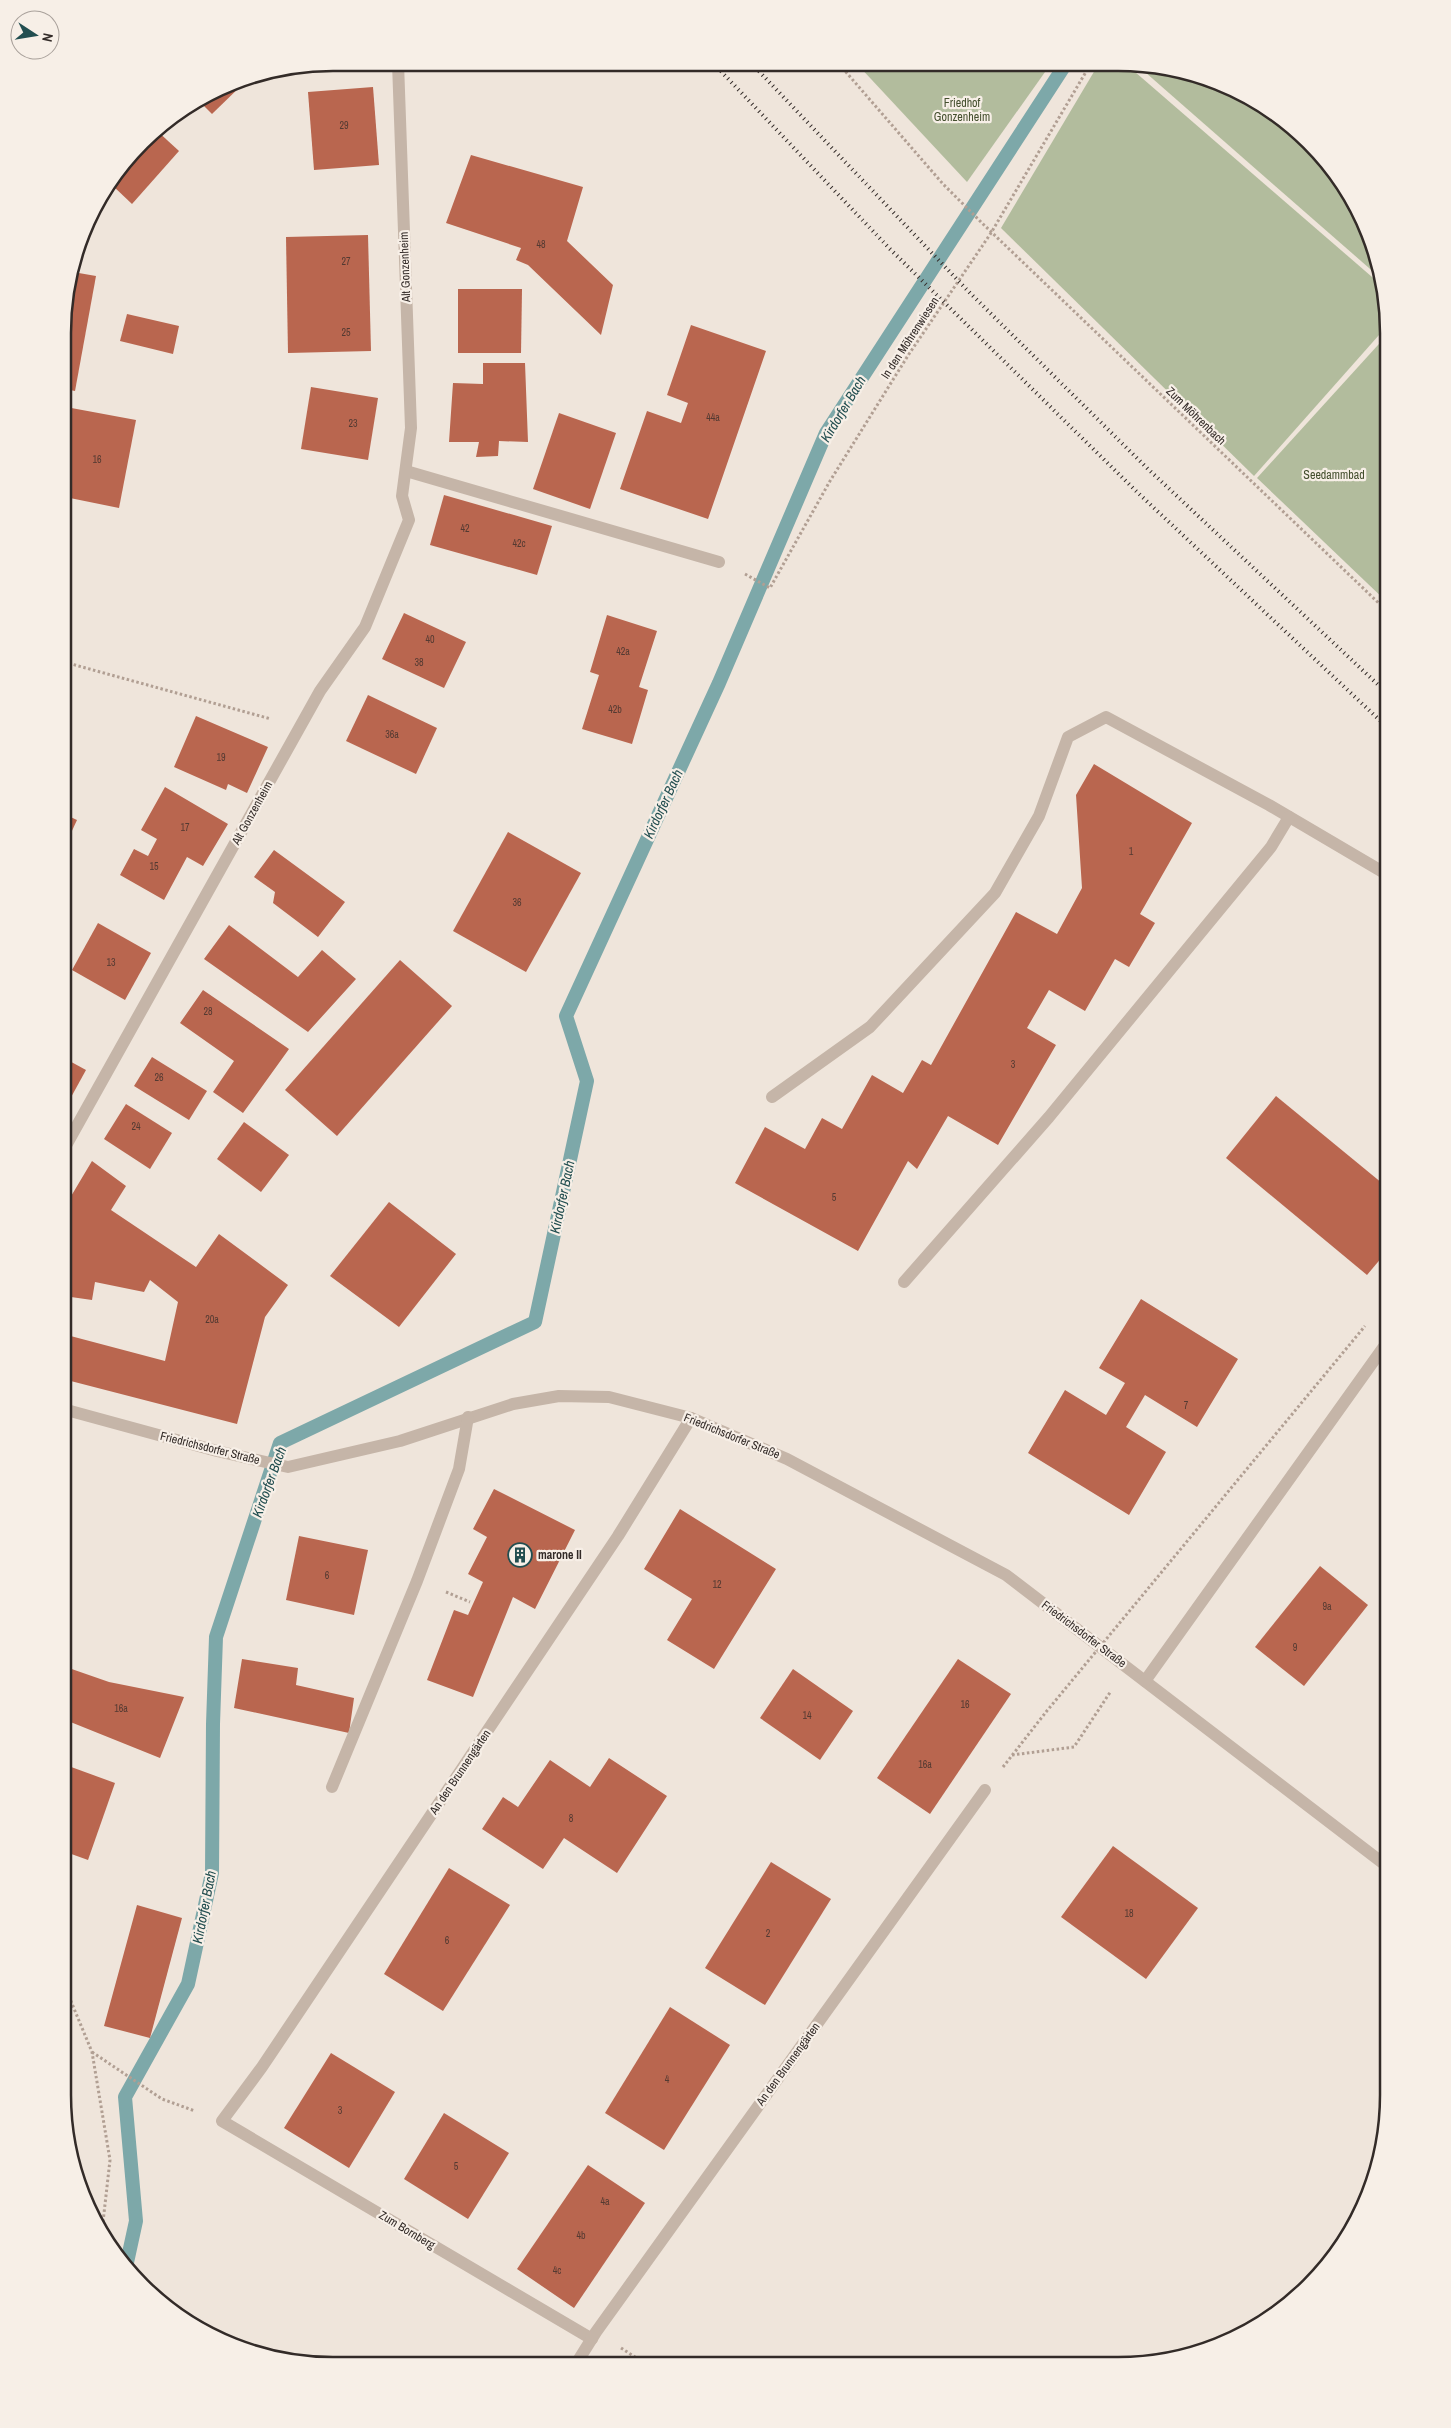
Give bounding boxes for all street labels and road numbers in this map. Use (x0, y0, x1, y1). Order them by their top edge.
street label: Alt Gonzenheim (396, 231, 414, 304)
street label: In den Möhrenwiesen (878, 294, 942, 382)
street label: Zum Möhrenbach (1163, 383, 1229, 449)
street label: Alt Gonzenheim (227, 778, 276, 849)
street label: Friedrichsdorfer Straße (682, 1409, 782, 1463)
street label: Friedrichsdorfer Straße (158, 1428, 262, 1468)
street label: Friedrichsdorfer Straße (1038, 1597, 1130, 1671)
street label: An den Brunnengärten (425, 1726, 494, 1818)
street label: An den Brunnengärten (752, 2019, 824, 2110)
street label: Zum Bornberg (376, 2207, 439, 2253)

